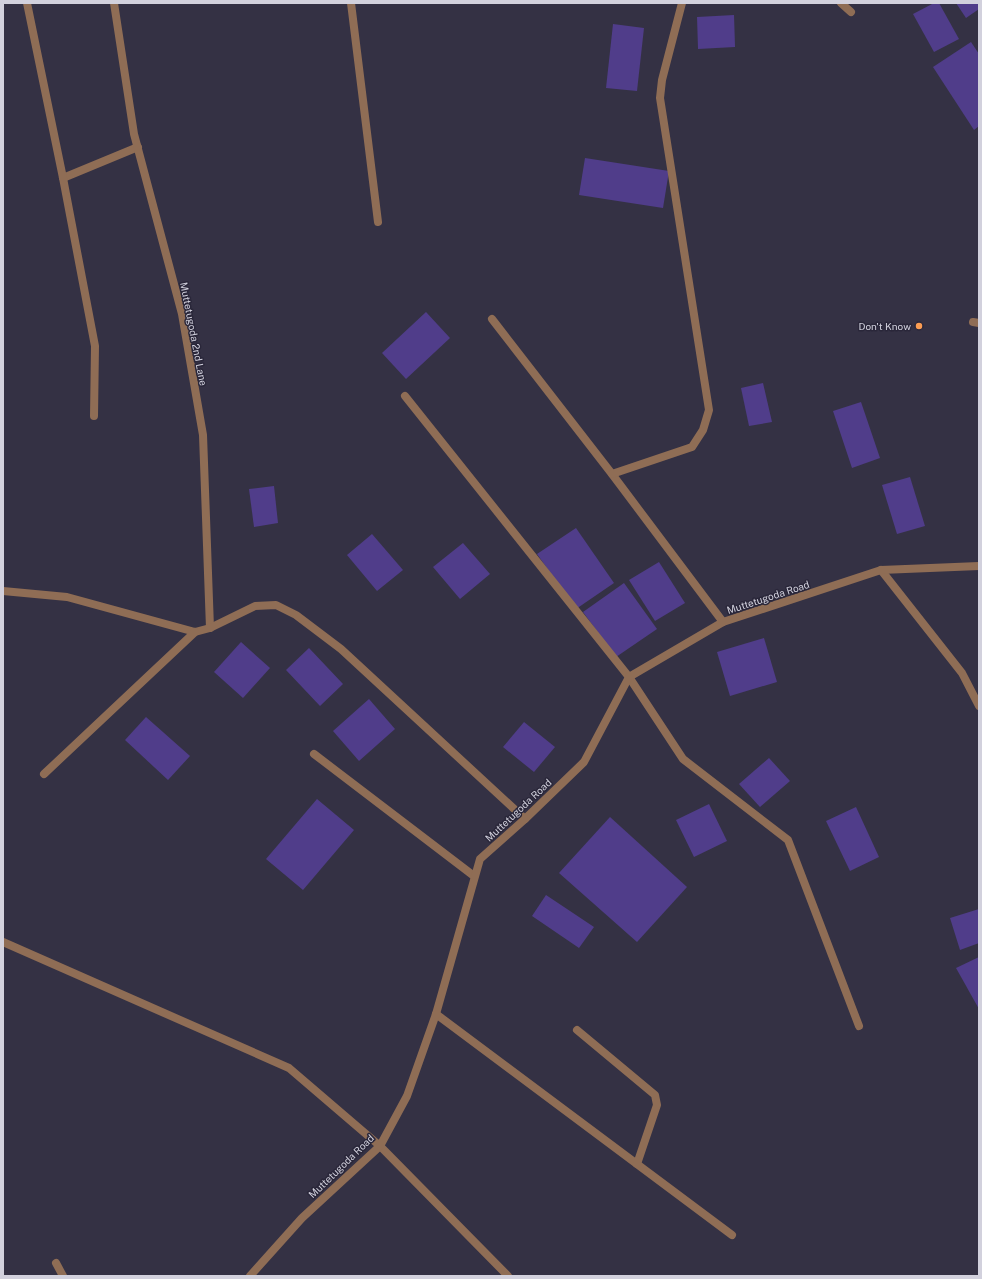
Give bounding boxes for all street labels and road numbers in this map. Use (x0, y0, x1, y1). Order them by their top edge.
street label: Muttetugoda 2nd Lane (178, 281, 210, 387)
street label: Muttetugoda Road (725, 578, 811, 616)
street label: Muttetugoda Road (482, 776, 554, 844)
street label: Muttetugoda Road (306, 1132, 376, 1200)

